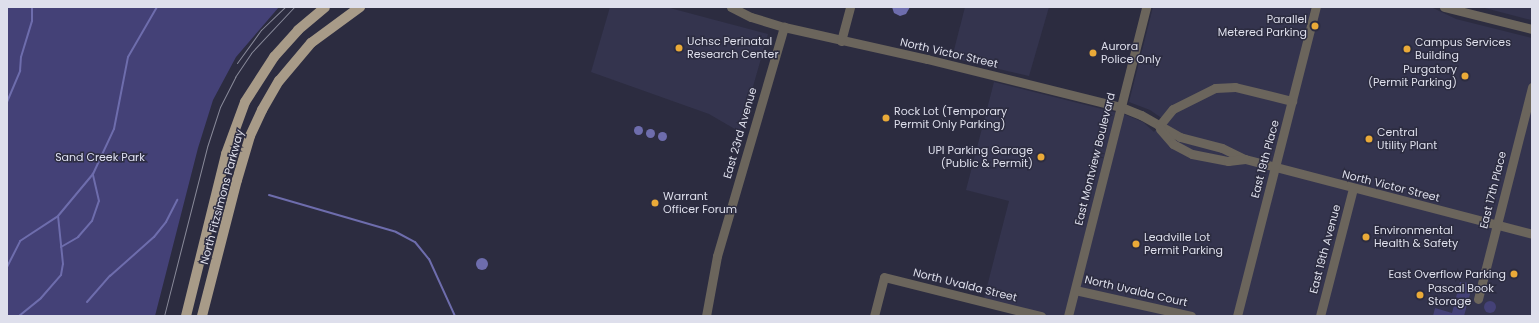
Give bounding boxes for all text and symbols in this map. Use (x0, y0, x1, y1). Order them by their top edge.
place label: Parallel Metered Parking (1218, 13, 1307, 39)
marker: Parallel Metered Parking (1310, 21, 1320, 31)
place label: Uchsc Perinatal Research Center (687, 35, 779, 61)
street label: North Victor Street (899, 35, 999, 71)
place label: Campus Services Building (1415, 36, 1511, 62)
place label: Aurora Police Only (1101, 40, 1161, 66)
marker: Uchsc Perinatal Research Center (674, 43, 684, 53)
marker: Campus Services Building (1402, 44, 1412, 54)
marker: Aurora Police Only (1088, 48, 1098, 58)
place label: Purgatory (Permit Parking) (1368, 63, 1457, 89)
marker: Purgatory (Permit Parking) (1460, 71, 1470, 81)
street label: East 23rd Avenue (721, 86, 759, 180)
street label: East Montview Boulevard (1072, 91, 1118, 227)
place label: Rock Lot (Temporary Permit Only Parking) (894, 105, 1007, 131)
marker: Rock Lot (Temporary Permit Only Parking) (881, 113, 891, 123)
street label: East 19th Place (1248, 119, 1282, 199)
place label: Central Utility Plant (1377, 126, 1437, 152)
street label: North Fitzsimons Parkway (198, 128, 246, 266)
marker: Central Utility Plant (1364, 134, 1374, 144)
place label: UPI Parking Garage (Public & Permit) (928, 144, 1033, 170)
park label: Sand Creek Park (55, 150, 145, 164)
street label: East 17th Place (1477, 150, 1509, 230)
marker: UPI Parking Garage (Public & Permit) (1036, 152, 1046, 162)
street label: North Victor Street (1341, 168, 1441, 204)
place label: Warrant Officer Forum (663, 190, 737, 216)
marker: Warrant Officer Forum (650, 198, 660, 208)
street label: East 19th Avenue (1307, 203, 1343, 295)
place label: Environmental Health & Safety (1374, 224, 1458, 250)
place label: Leadville Lot Permit Parking (1144, 231, 1223, 257)
marker: Environmental Health & Safety (1361, 232, 1371, 242)
marker: Leadville Lot Permit Parking (1131, 239, 1141, 249)
street label: North Uvalda Street (912, 266, 1018, 304)
place label: East Overflow Parking (1388, 267, 1506, 281)
marker: East Overflow Parking (1509, 269, 1519, 279)
street label: North Uvalda Court (1083, 273, 1189, 309)
place label: Pascal Book Storage (1428, 282, 1494, 308)
marker: Pascal Book Storage (1415, 290, 1425, 300)

